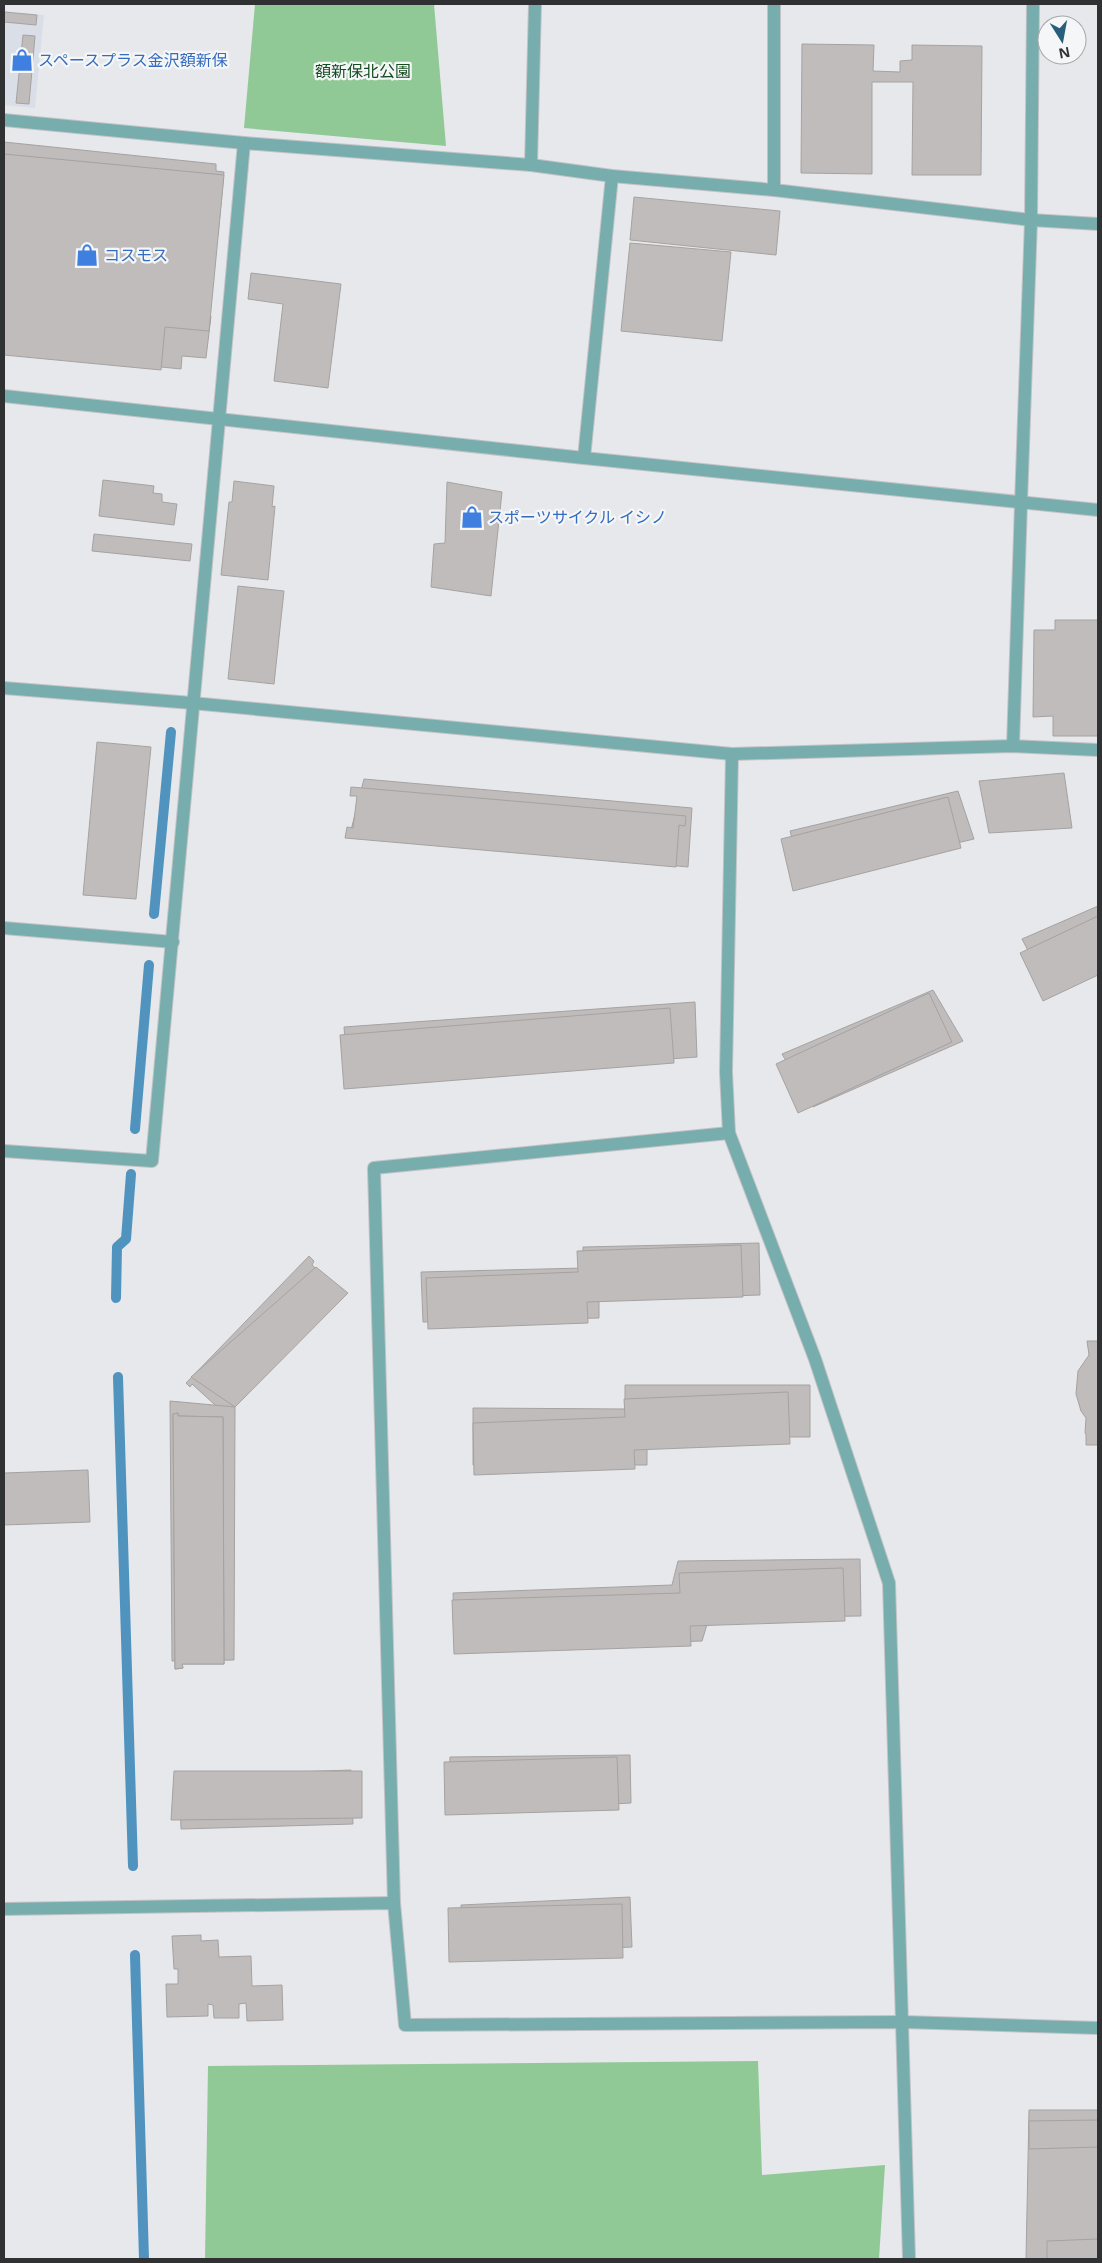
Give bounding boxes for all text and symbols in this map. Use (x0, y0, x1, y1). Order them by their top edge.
north arrow (1037, 15, 1087, 65)
text: N (1057, 43, 1072, 64)
shop icon: スペースプラス金沢額新保 (9, 47, 35, 73)
place label: スペースプラス金沢額新保 (38, 49, 228, 71)
park label: 額新保北公園 (315, 60, 411, 82)
shop icon: コスモス (74, 242, 100, 268)
place label: コスモス (104, 244, 168, 266)
shop icon: スポーツサイクル イシノ (459, 504, 485, 530)
place label: スポーツサイクル イシノ (488, 506, 667, 528)

